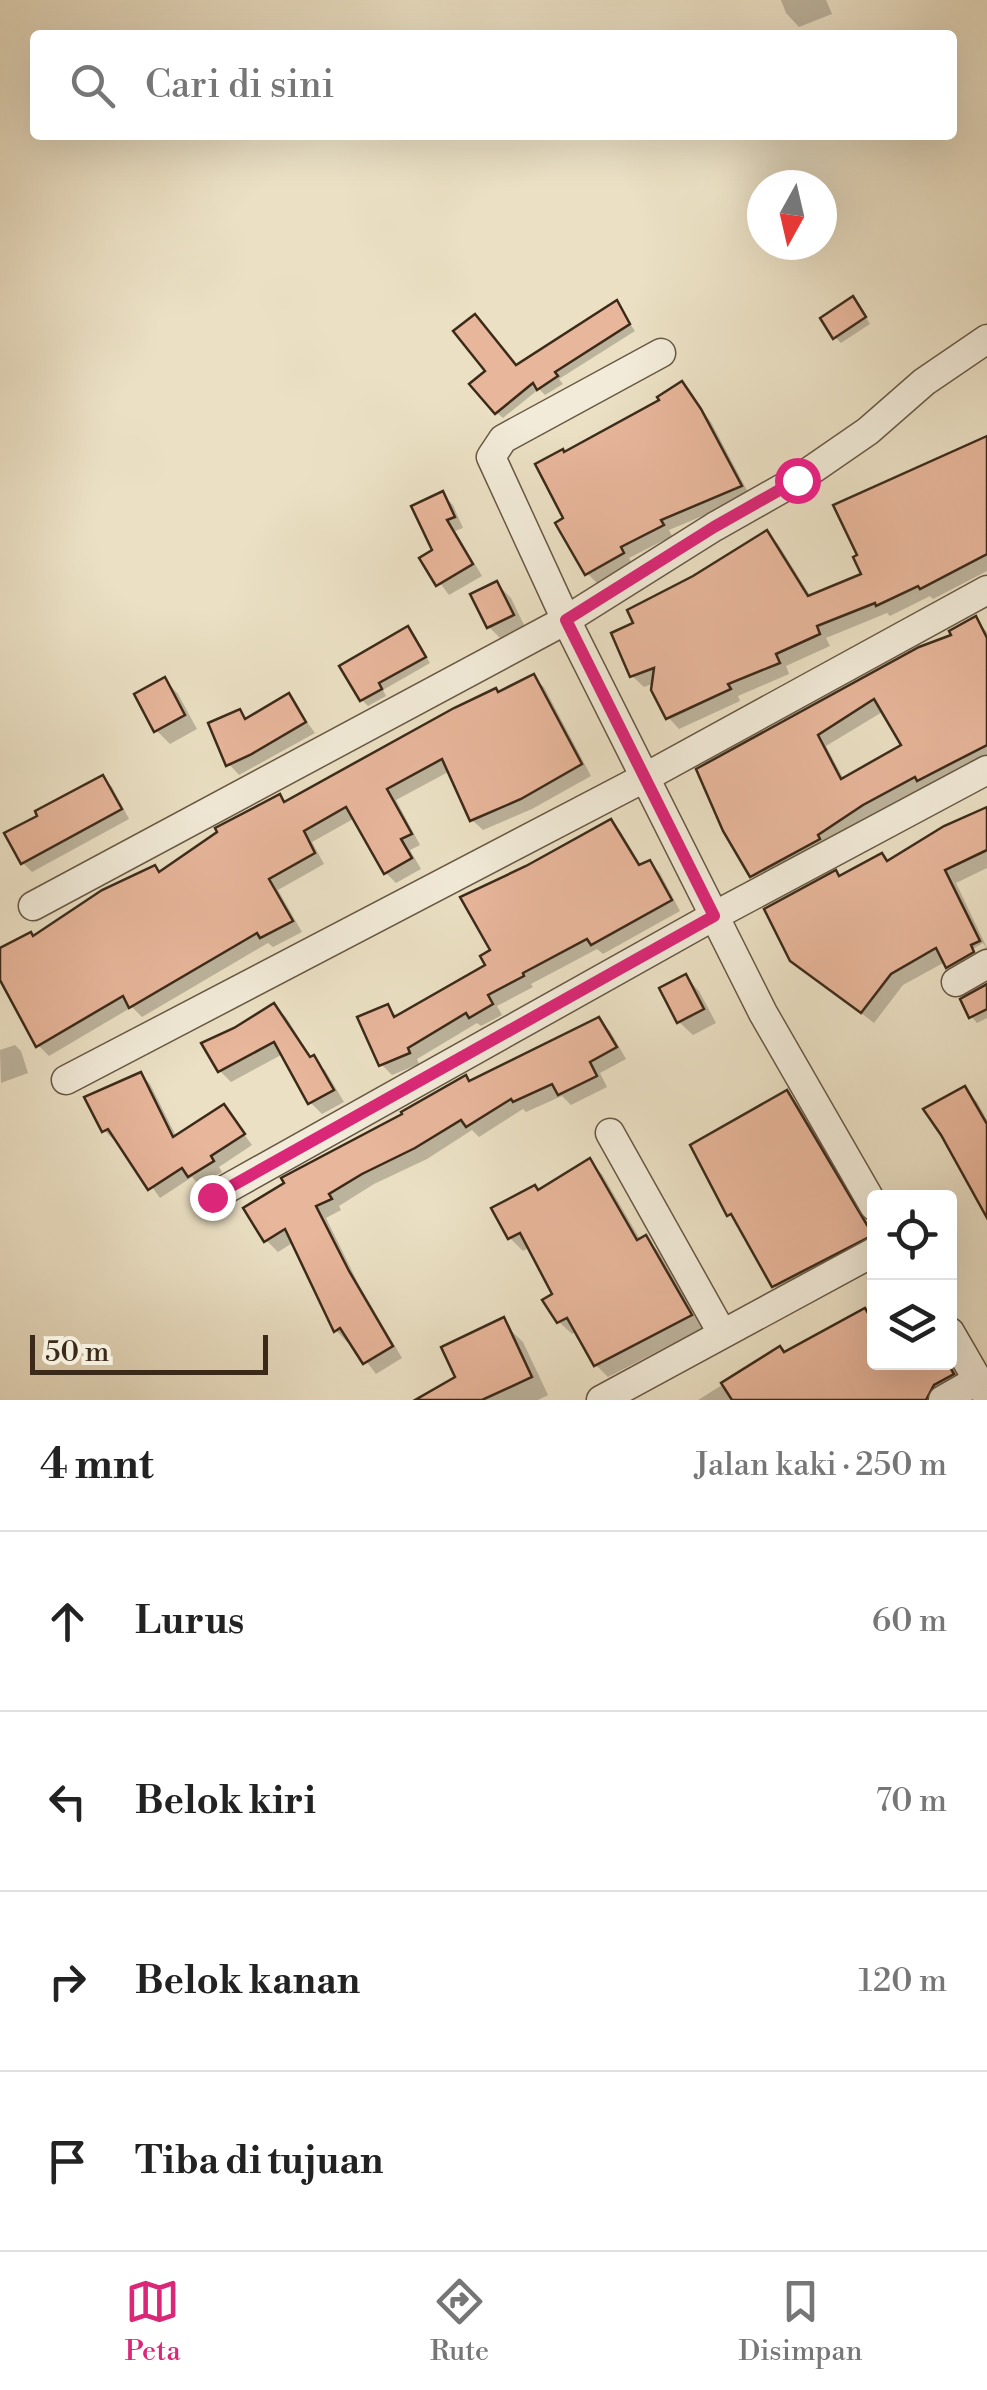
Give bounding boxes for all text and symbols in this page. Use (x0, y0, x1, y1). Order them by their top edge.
search box (30, 30, 957, 140)
icon: search (65, 58, 120, 113)
text: Cari di sini (145, 62, 334, 109)
north arrow (747, 170, 837, 260)
route start (775, 458, 821, 504)
route end (190, 1175, 236, 1221)
map controls (867, 1190, 957, 1370)
button: locate (867, 1190, 957, 1280)
button: layers (867, 1280, 957, 1370)
scale bar (30, 1330, 268, 1374)
text: 50 m (45, 1335, 109, 1370)
text: 4 mnt (40, 1439, 154, 1492)
text: Jalan kaki · 250 m (695, 1445, 947, 1485)
icon: ahead (40, 1594, 95, 1649)
text: Lurus (135, 1598, 244, 1645)
text: 60 m (872, 1601, 947, 1641)
icon: left (40, 1774, 95, 1829)
text: Belok kiri (135, 1778, 316, 1825)
text: 70 m (876, 1781, 947, 1821)
icon: right (40, 1954, 95, 2009)
text: Belok kanan (135, 1958, 360, 2005)
text: 120 m (858, 1961, 947, 2001)
icon: arrive (40, 2134, 95, 2189)
text: Tiba di tujuan (135, 2138, 383, 2185)
tab: Peta (125, 2274, 181, 2369)
tab: Rute (430, 2274, 489, 2369)
tab: Disimpan (738, 2274, 862, 2369)

